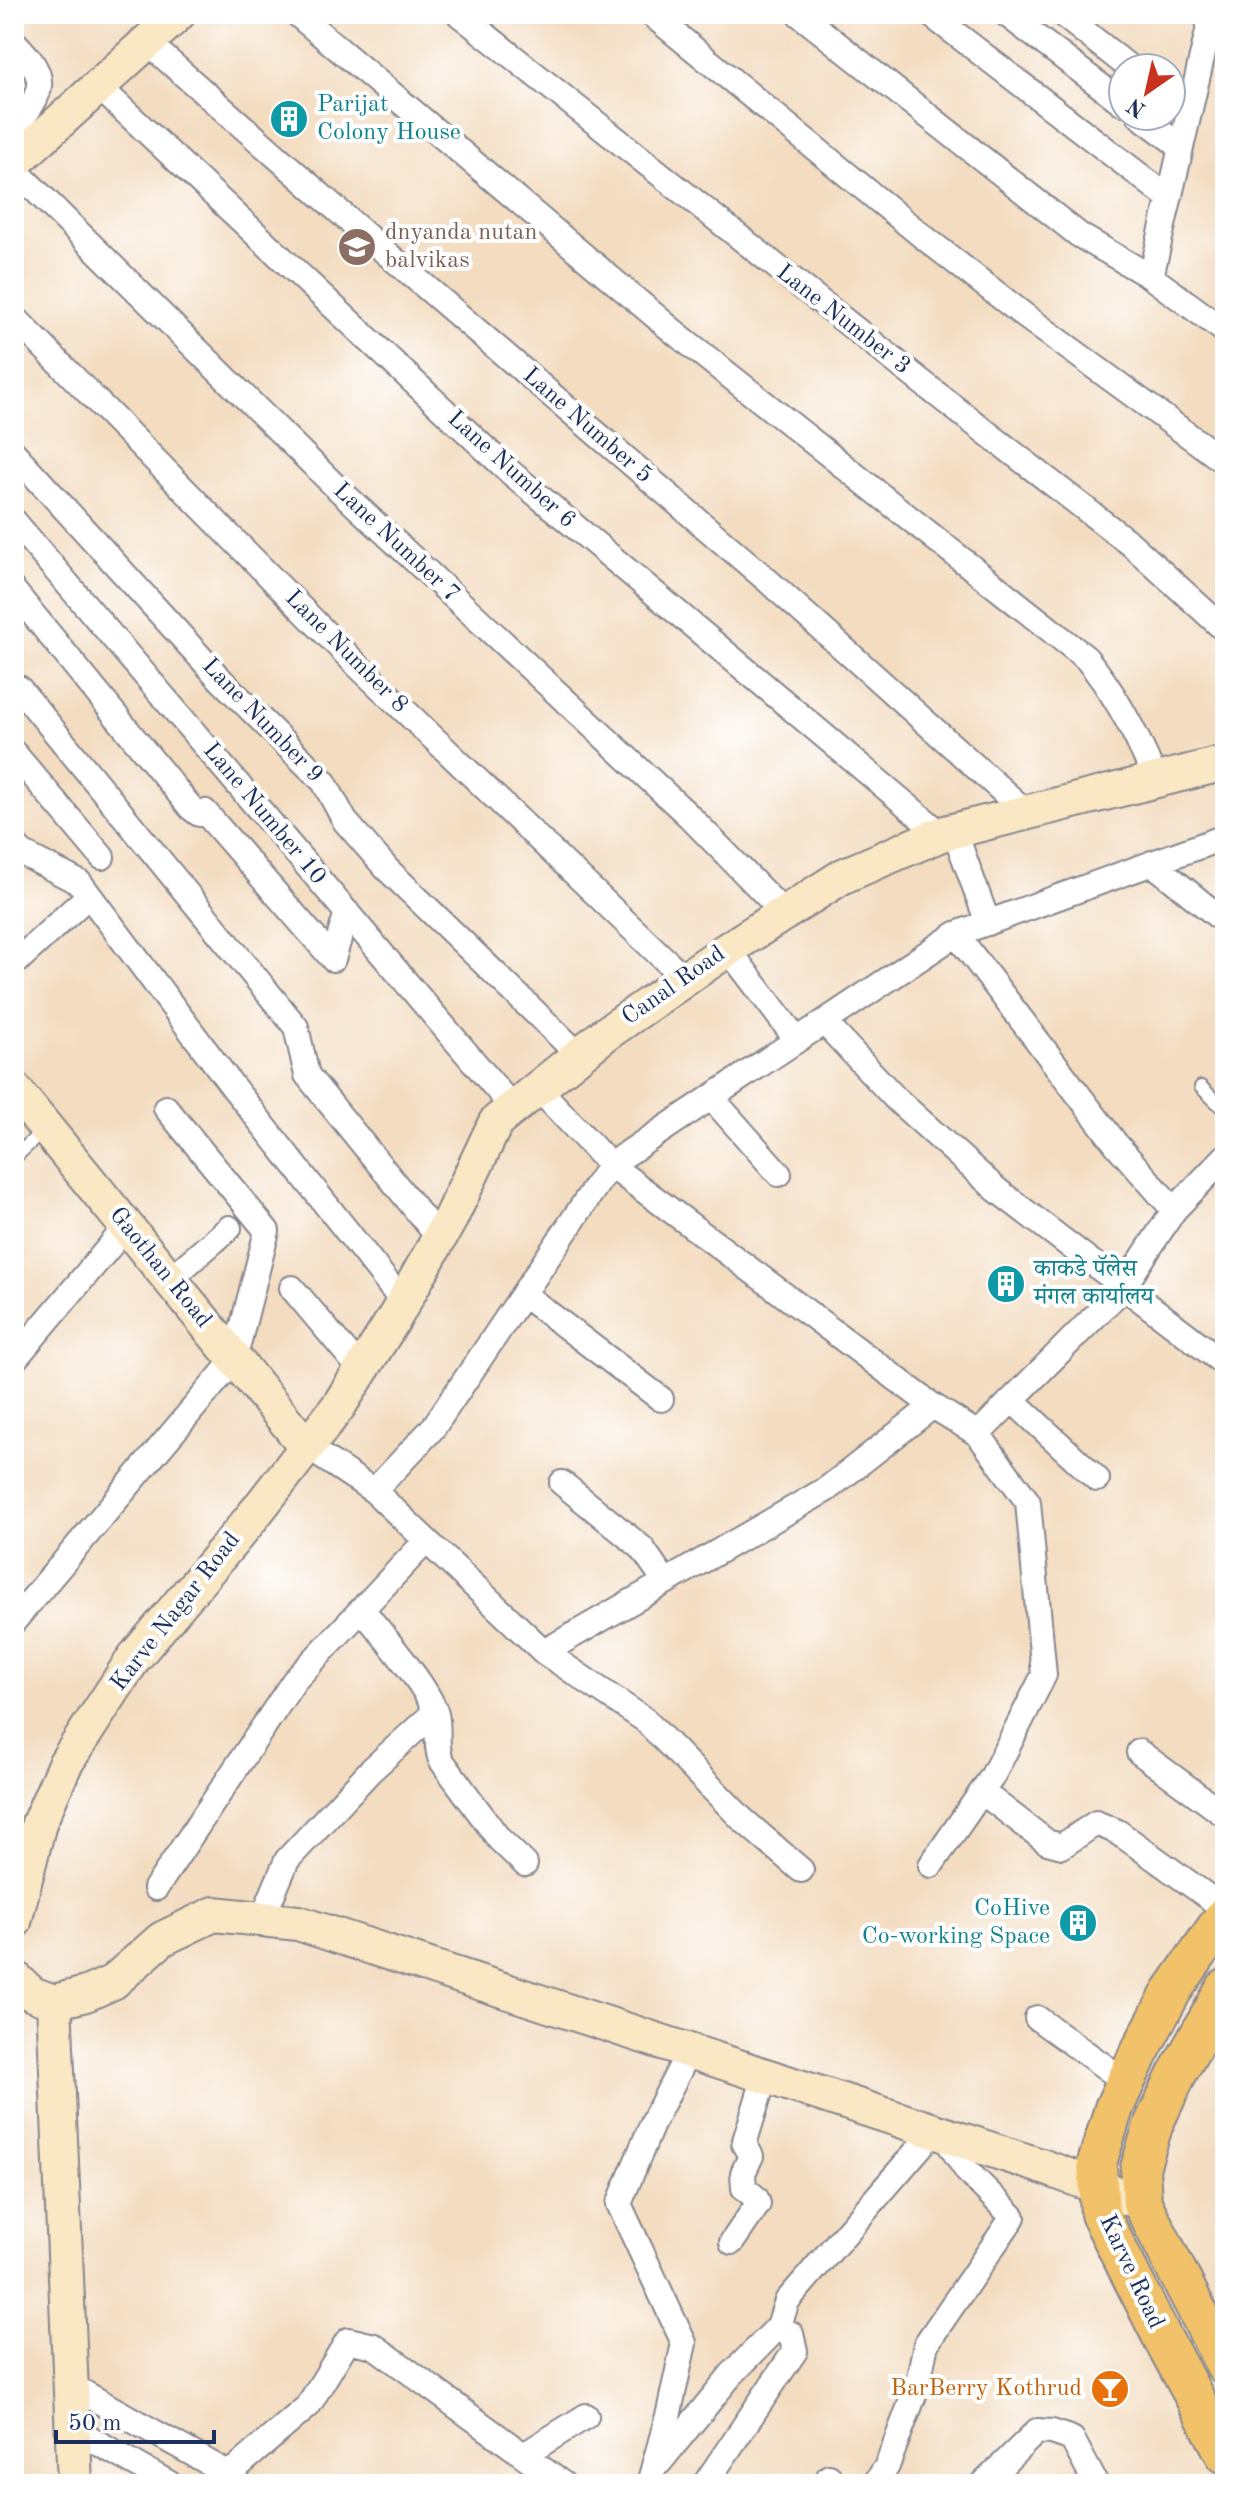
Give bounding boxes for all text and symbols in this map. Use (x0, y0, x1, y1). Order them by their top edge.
north arrow (1107, 52, 1187, 132)
place label: Parijat Colony House (317, 93, 461, 145)
text: N (1124, 93, 1150, 121)
building icon: Parijat Colony House (268, 98, 310, 140)
place label: dnyanda nutan balvikas (385, 221, 537, 273)
school or university icon: dnyanda nutan balvikas (336, 226, 378, 268)
street label: Lane Number 3 (771, 260, 915, 380)
street label: Lane Number 5 (518, 364, 656, 488)
street label: Lane Number 6 (442, 407, 580, 533)
street label: Lane Number 7 (328, 479, 464, 607)
street label: Lane Number 8 (280, 586, 412, 718)
street label: Lane Number 9 (197, 654, 327, 788)
street label: Lane Number 10 (198, 739, 330, 889)
street label: Canal Road (618, 942, 730, 1030)
street label: Gaothan Road (104, 1203, 216, 1333)
place label: काकडे पॅलेस मंगल कार्यालय (1033, 1254, 1155, 1310)
building icon: काकडे पॅलेस मंगल कार्यालय (985, 1263, 1027, 1305)
street label: Karve Nagar Road (107, 1528, 245, 1696)
place label: CoHive Co-working Space (862, 1897, 1050, 1949)
building icon: CoHive Co-working Space (1057, 1902, 1099, 1944)
street label: Karve Road (1094, 2211, 1168, 2333)
bar icon: BarBerry Kothrud (1089, 2368, 1131, 2410)
place label: BarBerry Kothrud (890, 2377, 1082, 2401)
scale bar (56, 2394, 214, 2444)
text: 50 m (68, 2412, 122, 2436)

